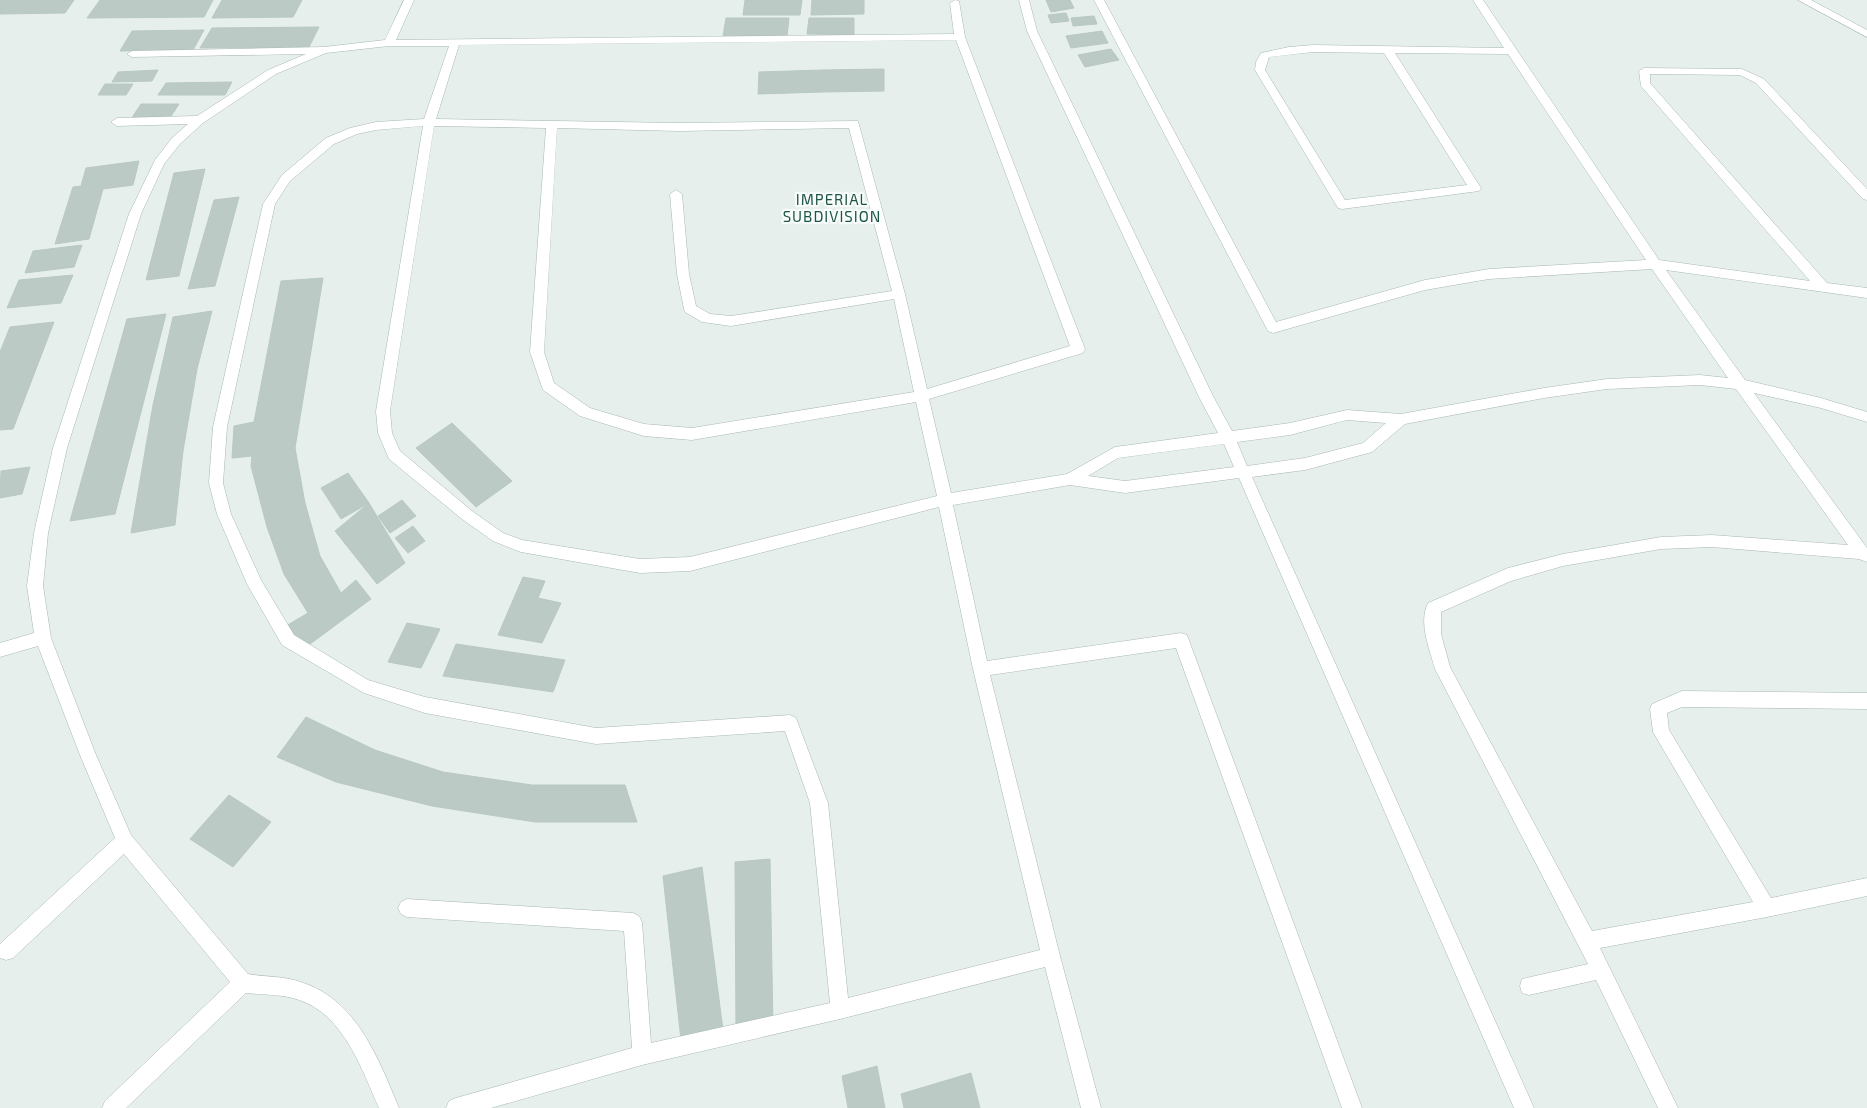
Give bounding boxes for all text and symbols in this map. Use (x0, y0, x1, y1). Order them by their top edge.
district label: IMPERIAL SUBDIVISION (783, 190, 881, 225)

